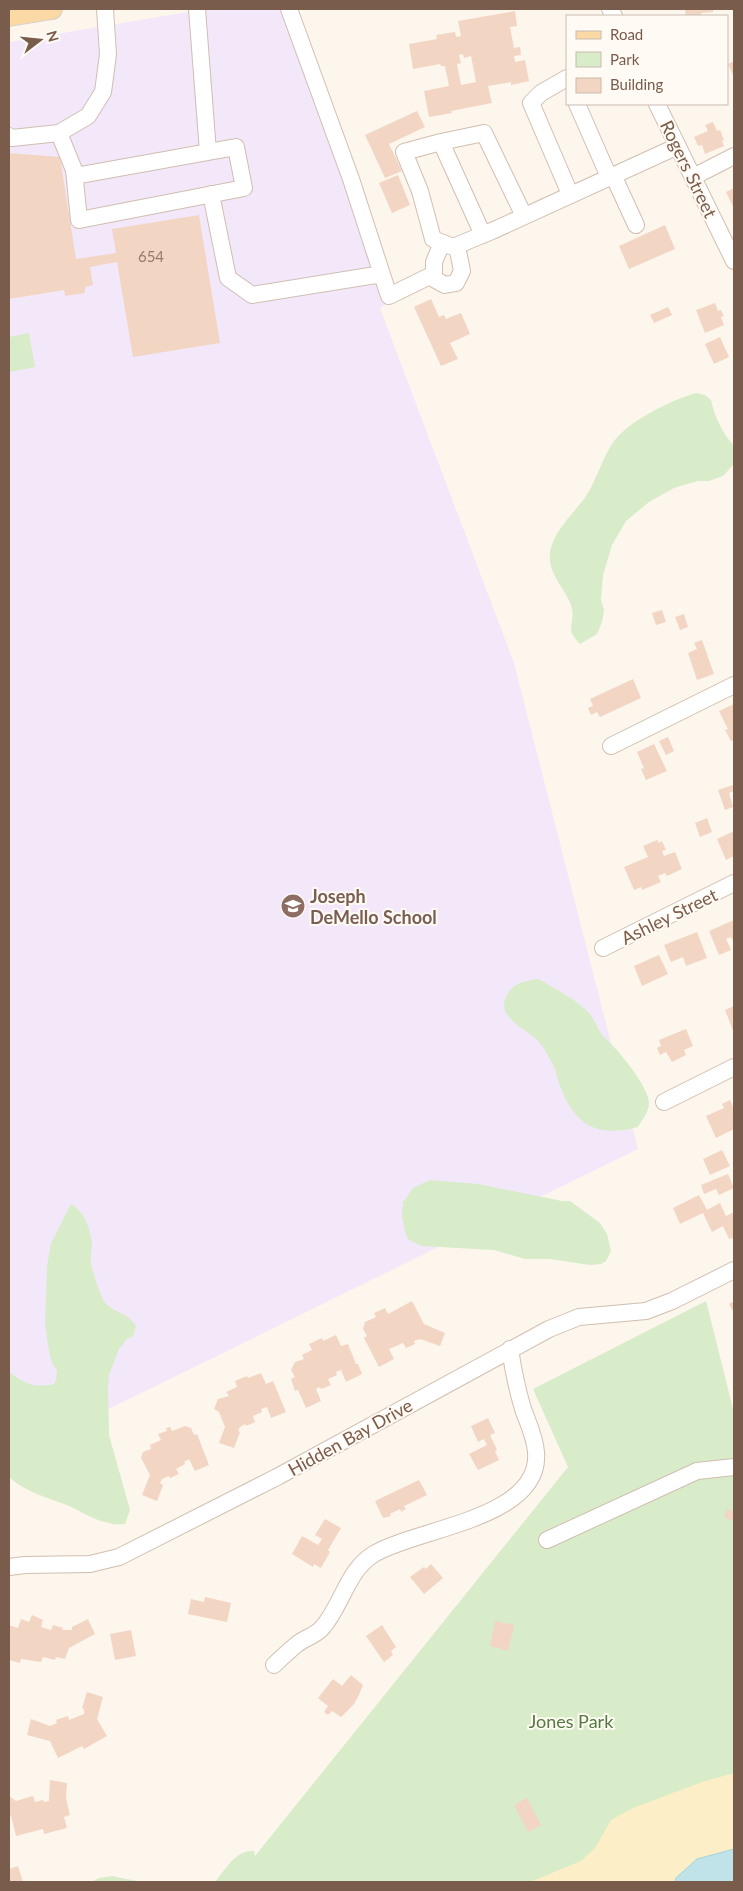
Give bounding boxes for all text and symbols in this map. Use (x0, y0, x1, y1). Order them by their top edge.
north arrow (15, 15, 65, 65)
legend (566, 15, 728, 105)
text: Road (610, 25, 643, 43)
text: N (43, 29, 63, 44)
text: Park (610, 50, 640, 68)
text: Building (610, 75, 663, 93)
street label: Rogers Street (656, 117, 722, 222)
house number: 654 (138, 247, 164, 265)
street label: Ashley Street (617, 883, 721, 949)
place label: Joseph DeMello School (310, 885, 437, 928)
school or university icon: Joseph DeMello School (280, 893, 306, 919)
street label: Hidden Bay Drive (284, 1394, 416, 1480)
park label: Jones Park (529, 1710, 614, 1732)

